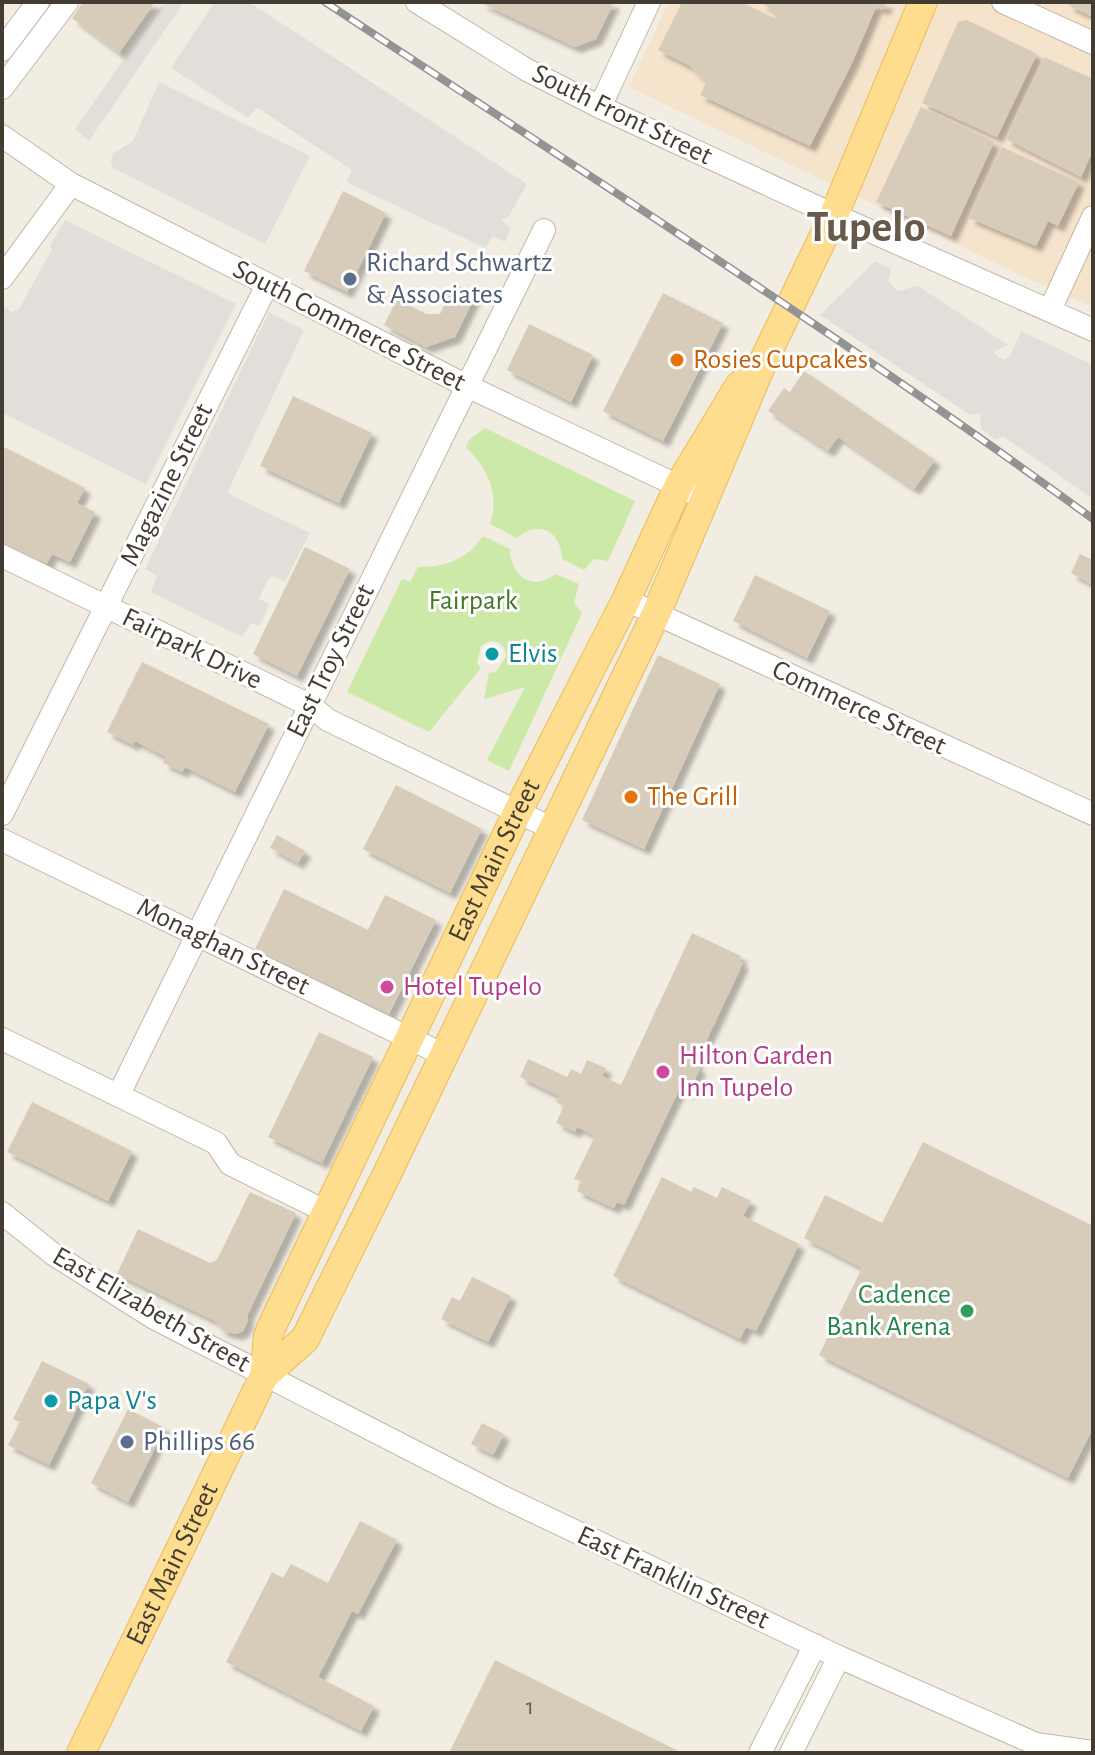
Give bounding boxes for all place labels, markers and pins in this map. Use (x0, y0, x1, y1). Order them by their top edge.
place label: Richard Schwartz & Associates (366, 249, 553, 309)
marker: Richard Schwartz & Associates (341, 270, 359, 288)
place label: Rosies Cupcakes (693, 346, 868, 374)
marker: Rosies Cupcakes (668, 351, 686, 369)
place label: Elvis (508, 640, 557, 668)
marker: Elvis (483, 645, 501, 663)
place label: The Grill (647, 783, 738, 811)
marker: The Grill (622, 788, 640, 806)
place label: Hotel Tupelo (403, 973, 542, 1001)
marker: Hotel Tupelo (378, 978, 396, 996)
place label: Hilton Garden Inn Tupelo (679, 1042, 833, 1102)
marker: Hilton Garden Inn Tupelo (654, 1063, 672, 1081)
place label: Cadence Bank Arena (826, 1281, 951, 1341)
marker: Cadence Bank Arena (958, 1302, 976, 1320)
place label: Papa V's (67, 1387, 157, 1415)
marker: Papa V's (42, 1392, 60, 1410)
place label: Phillips 66 (143, 1428, 255, 1456)
marker: Phillips 66 (118, 1433, 136, 1451)

